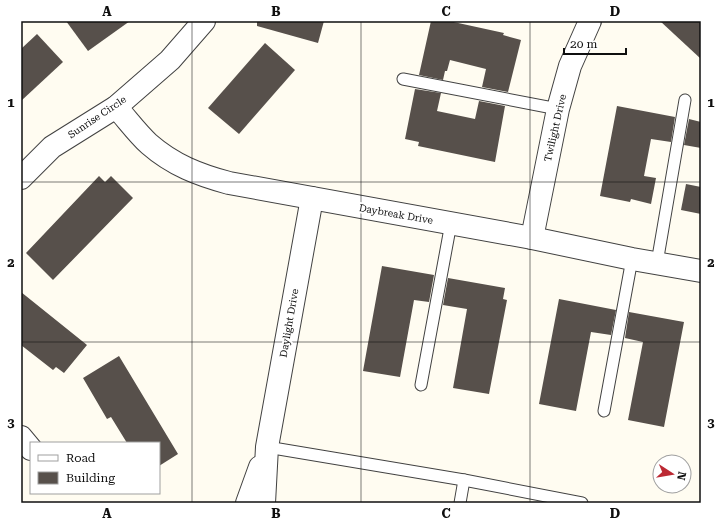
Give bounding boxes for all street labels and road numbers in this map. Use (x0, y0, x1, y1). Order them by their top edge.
street label: Sunrise Circle (66, 93, 129, 140)
street label: Twilight Drive (542, 93, 568, 163)
street label: Daybreak Drive (358, 202, 434, 226)
street label: Daylight Drive (278, 287, 301, 358)

